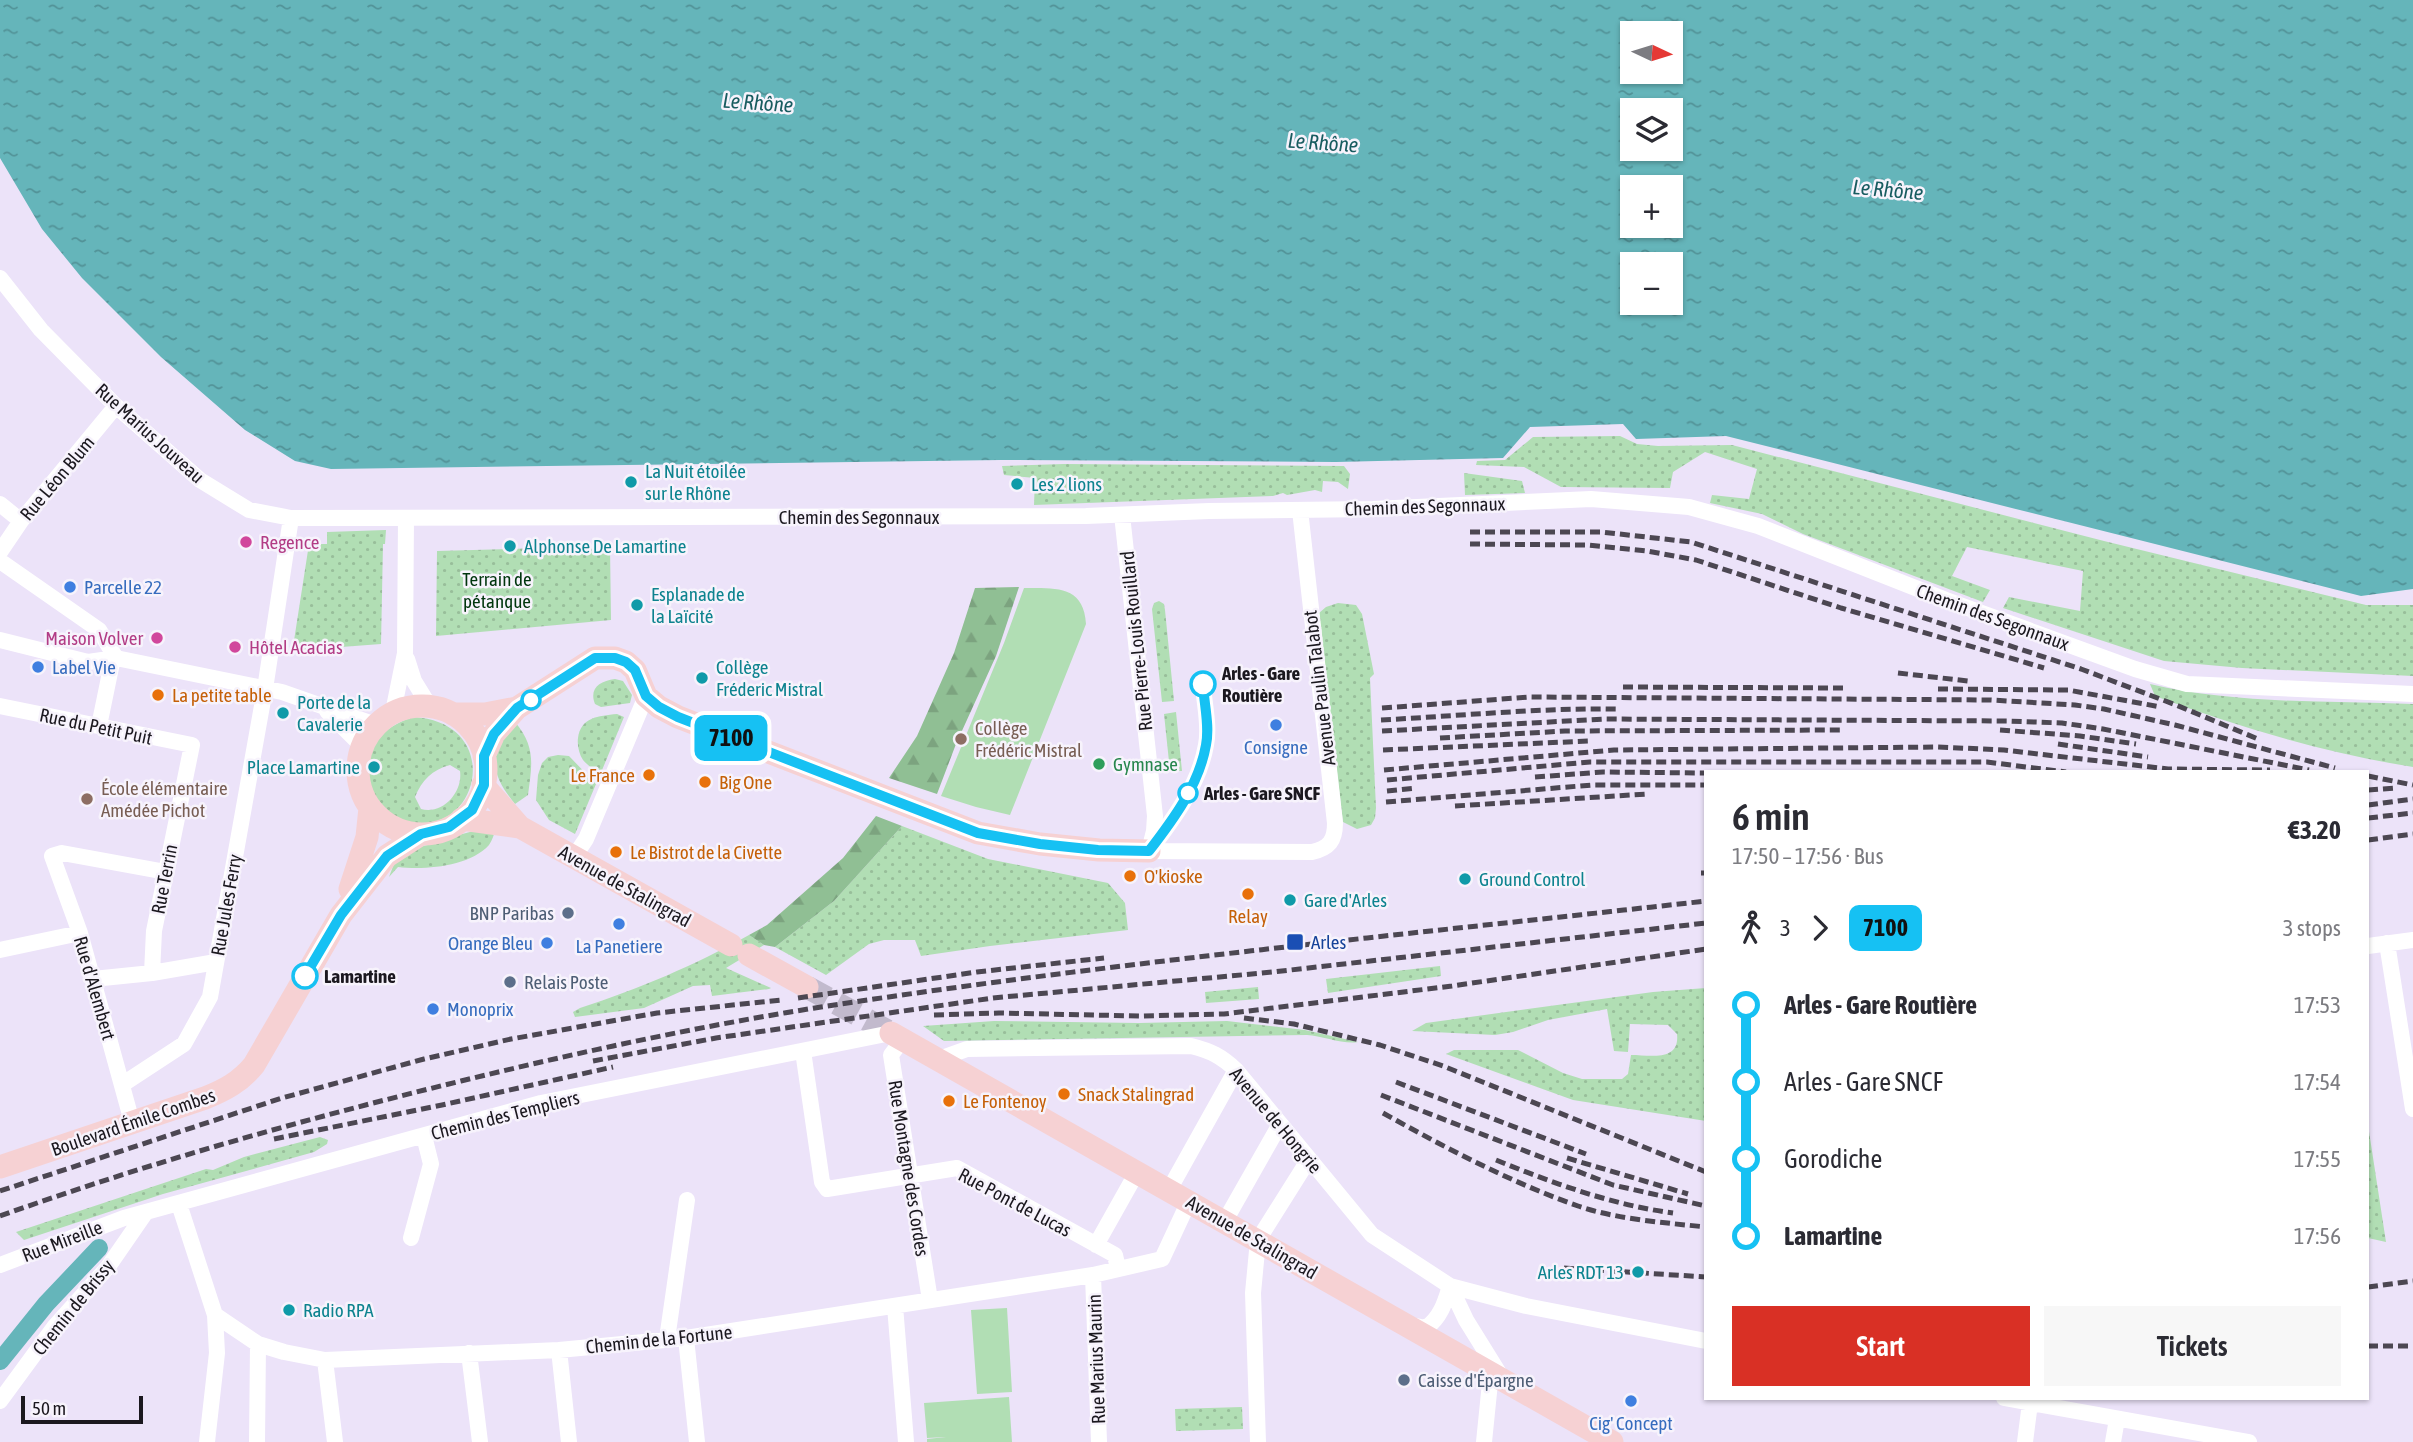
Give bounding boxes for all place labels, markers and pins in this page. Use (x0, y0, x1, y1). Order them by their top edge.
place label: La Nuit étoilée sur le Rhône (645, 460, 746, 504)
place label: Les 2 lions (1031, 473, 1102, 495)
marker: La Nuit étoilée sur le Rhône (623, 474, 639, 490)
marker: Les 2 lions (1009, 476, 1025, 492)
place label: Regence (260, 531, 319, 553)
marker: Regence (238, 534, 254, 550)
place label: Alphonse De Lamartine (524, 535, 686, 557)
marker: Alphonse De Lamartine (502, 538, 518, 554)
place label: Parcelle 22 (84, 576, 162, 598)
marker: Parcelle 22 (62, 579, 78, 595)
place label: Esplanade de la Laïcité (651, 583, 745, 627)
marker: Esplanade de la Laïcité (629, 597, 645, 613)
place label: Maison Volver (45, 627, 143, 649)
marker: Maison Volver (149, 630, 165, 646)
place label: Hôtel Acacias (249, 636, 343, 658)
marker: Hôtel Acacias (227, 639, 243, 655)
place label: Label Vie (52, 656, 116, 678)
place label: Collège Fréderic Mistral (716, 656, 823, 700)
marker: Label Vie (30, 659, 46, 675)
place label: Arles - Gare Routière (1221, 662, 1301, 706)
marker: Collège Fréderic Mistral (694, 670, 710, 686)
marker: Arles - Gare Routière (1190, 671, 1216, 697)
place label: La petite table (172, 684, 272, 706)
marker: La petite table (150, 687, 166, 703)
unlabelled marker (521, 690, 541, 710)
place label: Porte de la Cavalerie (297, 691, 371, 735)
marker: Porte de la Cavalerie (275, 705, 291, 721)
place label: Collège Frédéric Mistral (975, 717, 1082, 761)
marker: Consigne (1268, 717, 1284, 733)
marker: Collège Frédéric Mistral (953, 731, 969, 747)
place label: Consigne (1244, 736, 1308, 758)
place label: Gymnase (1113, 753, 1178, 775)
place label: Place Lamartine (247, 756, 360, 778)
marker: Gymnase (1091, 756, 1107, 772)
marker: Place Lamartine (366, 759, 382, 775)
place label: Le France (570, 764, 635, 786)
marker: Le France (641, 767, 657, 783)
place label: Big One (719, 771, 772, 793)
marker: Big One (697, 774, 713, 790)
place label: École élémentaire Amédée Pichot (101, 777, 228, 821)
place label: Arles - Gare SNCF (1203, 782, 1321, 804)
marker: Arles - Gare SNCF (1178, 783, 1198, 803)
marker: École élémentaire Amédée Pichot (79, 791, 95, 807)
place label: Le Bistrot de la Civette (630, 841, 782, 863)
marker: Le Bistrot de la Civette (608, 844, 624, 860)
place label: O'kioske (1144, 865, 1203, 887)
marker: O'kioske (1122, 868, 1138, 884)
place label: Ground Control (1479, 868, 1585, 890)
marker: Ground Control (1457, 871, 1473, 887)
marker: Relay (1240, 886, 1256, 902)
place label: Gare d'Arles (1304, 889, 1387, 911)
marker: Gare d'Arles (1282, 892, 1298, 908)
place label: BNP Paribas (470, 902, 554, 924)
marker: BNP Paribas (560, 905, 576, 921)
place label: Relay (1228, 905, 1268, 927)
marker: La Panetiere (611, 916, 627, 932)
place label: Arles (1311, 931, 1346, 953)
place label: Orange Bleu (448, 932, 533, 954)
marker: Arles (1285, 932, 1305, 952)
marker: Orange Bleu (539, 935, 555, 951)
place label: La Panetiere (575, 935, 663, 957)
marker: Lamartine (292, 963, 318, 989)
place label: Lamartine (324, 965, 396, 987)
place label: Relais Poste (524, 971, 608, 993)
marker: Relais Poste (502, 974, 518, 990)
place label: Monoprix (447, 998, 514, 1020)
marker: Monoprix (425, 1001, 441, 1017)
place label: Snack Stalingrad (1078, 1083, 1194, 1105)
marker: Snack Stalingrad (1056, 1086, 1072, 1102)
place label: Le Fontenoy (963, 1090, 1047, 1112)
marker: Le Fontenoy (941, 1093, 957, 1109)
place label: Arles RDT 13 (1538, 1261, 1624, 1283)
marker: Arles RDT 13 (1630, 1264, 1646, 1280)
place label: Radio RPA (303, 1299, 374, 1321)
marker: Radio RPA (281, 1302, 297, 1318)
place label: Caisse d'Épargne (1418, 1369, 1534, 1391)
marker: Caisse d'Épargne (1396, 1372, 1412, 1388)
marker: Cig' Concept (1623, 1393, 1639, 1409)
place label: Cig' Concept (1589, 1412, 1673, 1434)

